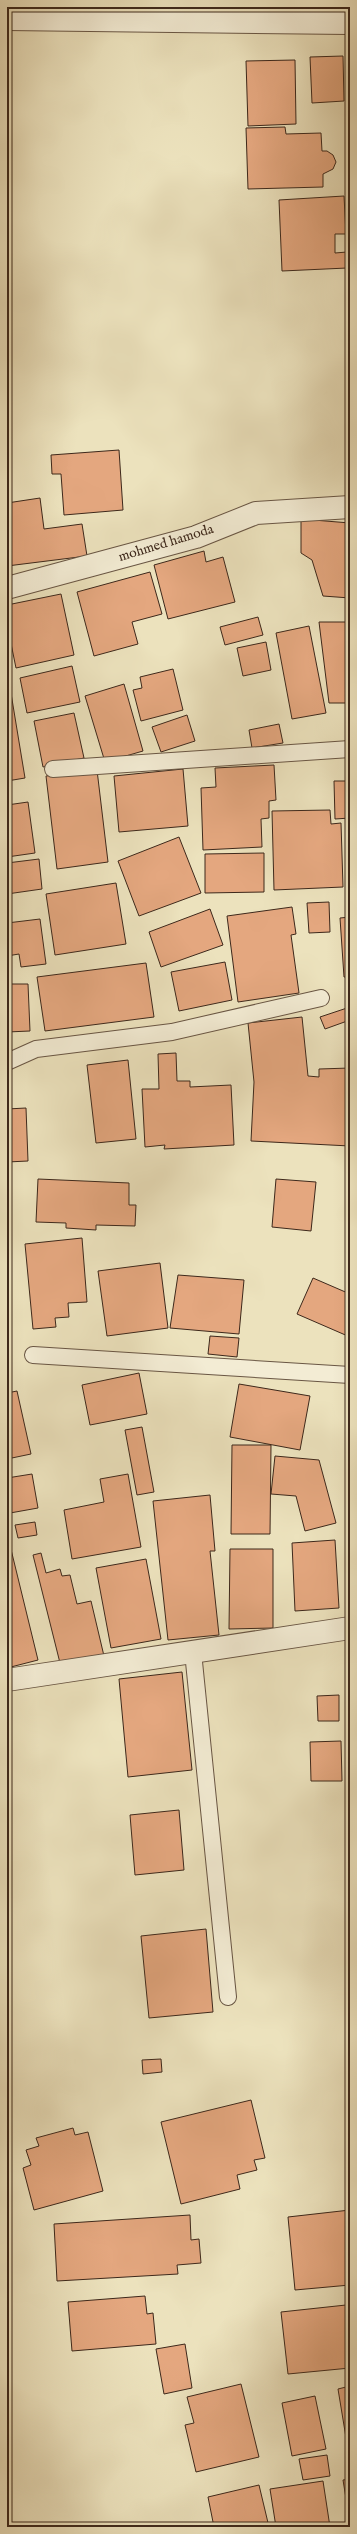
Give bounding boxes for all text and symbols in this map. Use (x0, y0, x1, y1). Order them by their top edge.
street label: mohmed hamoda (116, 520, 217, 566)

